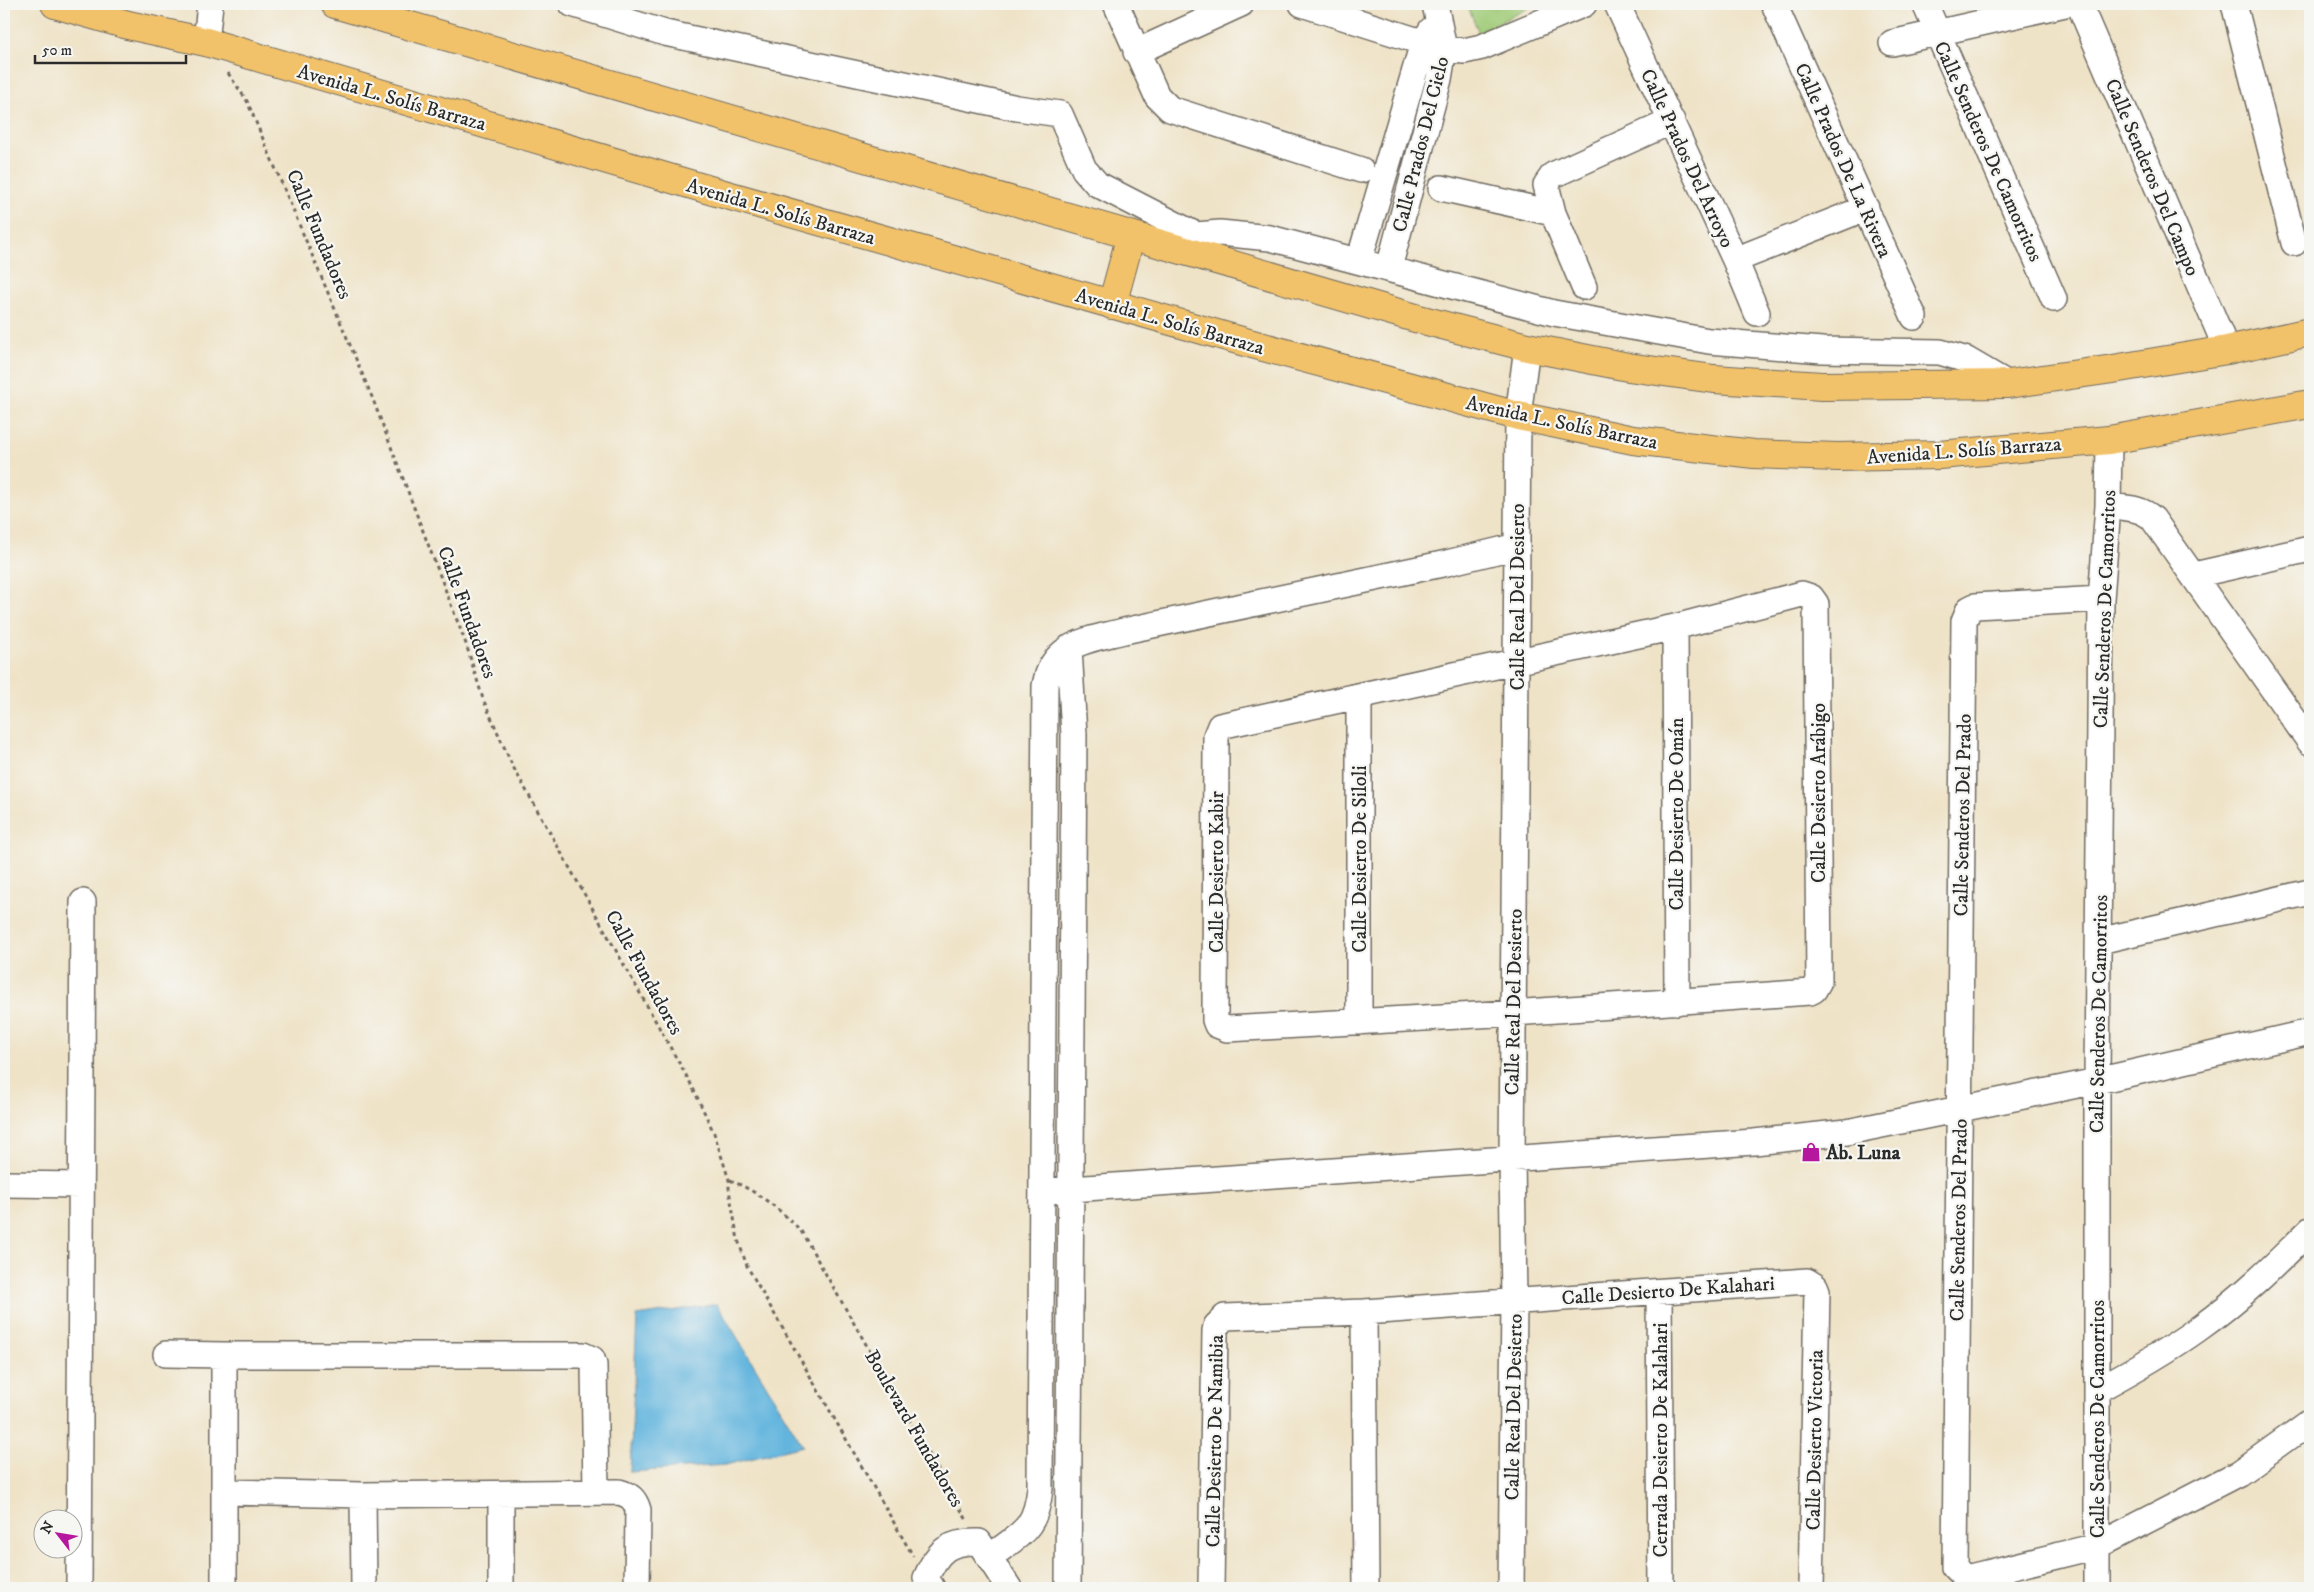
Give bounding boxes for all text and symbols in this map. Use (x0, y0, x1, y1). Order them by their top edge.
scale bar (35, 32, 186, 64)
street label: Calle Senderos De Camorritos (1928, 38, 2048, 266)
text: 50 m (42, 41, 72, 60)
street label: Calle Prados Del Cielo (1388, 54, 1455, 235)
street label: Calle Prados De La Rivera (1788, 59, 1897, 262)
street label: Avenida L. Solís Barraza (294, 60, 489, 137)
street label: Calle Prados Del Arroyo (1634, 65, 1739, 252)
street label: Calle Senderos Del Campo (2099, 75, 2205, 280)
street label: Calle Fundadores (280, 166, 357, 304)
street label: Avenida L. Solís Barraza (683, 174, 878, 251)
street label: Avenida L. Solís Barraza (1072, 284, 1267, 361)
street label: Avenida L. Solís Barraza (1464, 391, 1660, 456)
street label: Avenida L. Solís Barraza (1866, 432, 2063, 471)
street label: Calle Senderos De Camorritos (2089, 489, 2122, 729)
street label: Calle Real Del Desierto (1506, 504, 1531, 690)
street label: Calle Fundadores (431, 543, 502, 682)
street label: Calle Desierto Arábigo (1807, 703, 1832, 883)
street label: Calle Senderos Del Prado (1949, 714, 1978, 917)
street label: Calle Desierto De Omán (1665, 717, 1690, 911)
street label: Calle Desierto De Siloli (1348, 765, 1373, 953)
street label: Calle Desierto Kabir (1205, 790, 1230, 953)
street label: Calle Senderos De Camorritos (2085, 894, 2114, 1133)
street label: Calle Fundadores (599, 906, 688, 1040)
street label: Calle Real Del Desierto (1500, 908, 1529, 1096)
street label: Calle Senderos Del Prado (1945, 1119, 1974, 1322)
shop icon: Ab. Luna (1800, 1141, 1822, 1163)
place label: Ab. Luna (1825, 1141, 1901, 1166)
street label: Calle Desierto De Kalahari (1561, 1272, 1776, 1311)
street label: Calle Senderos De Camorritos (2086, 1299, 2111, 1538)
street label: Calle Real Del Desierto (1500, 1313, 1529, 1501)
street label: Cerrada Desierto De Kalahari (1649, 1323, 1674, 1558)
street label: Calle Desierto De Namibia (1201, 1334, 1230, 1548)
street label: Boulevard Fundadores (859, 1346, 969, 1512)
street label: Calle Desierto Victoria (1801, 1349, 1830, 1531)
north arrow (32, 1510, 82, 1560)
text: N (37, 1518, 59, 1537)

